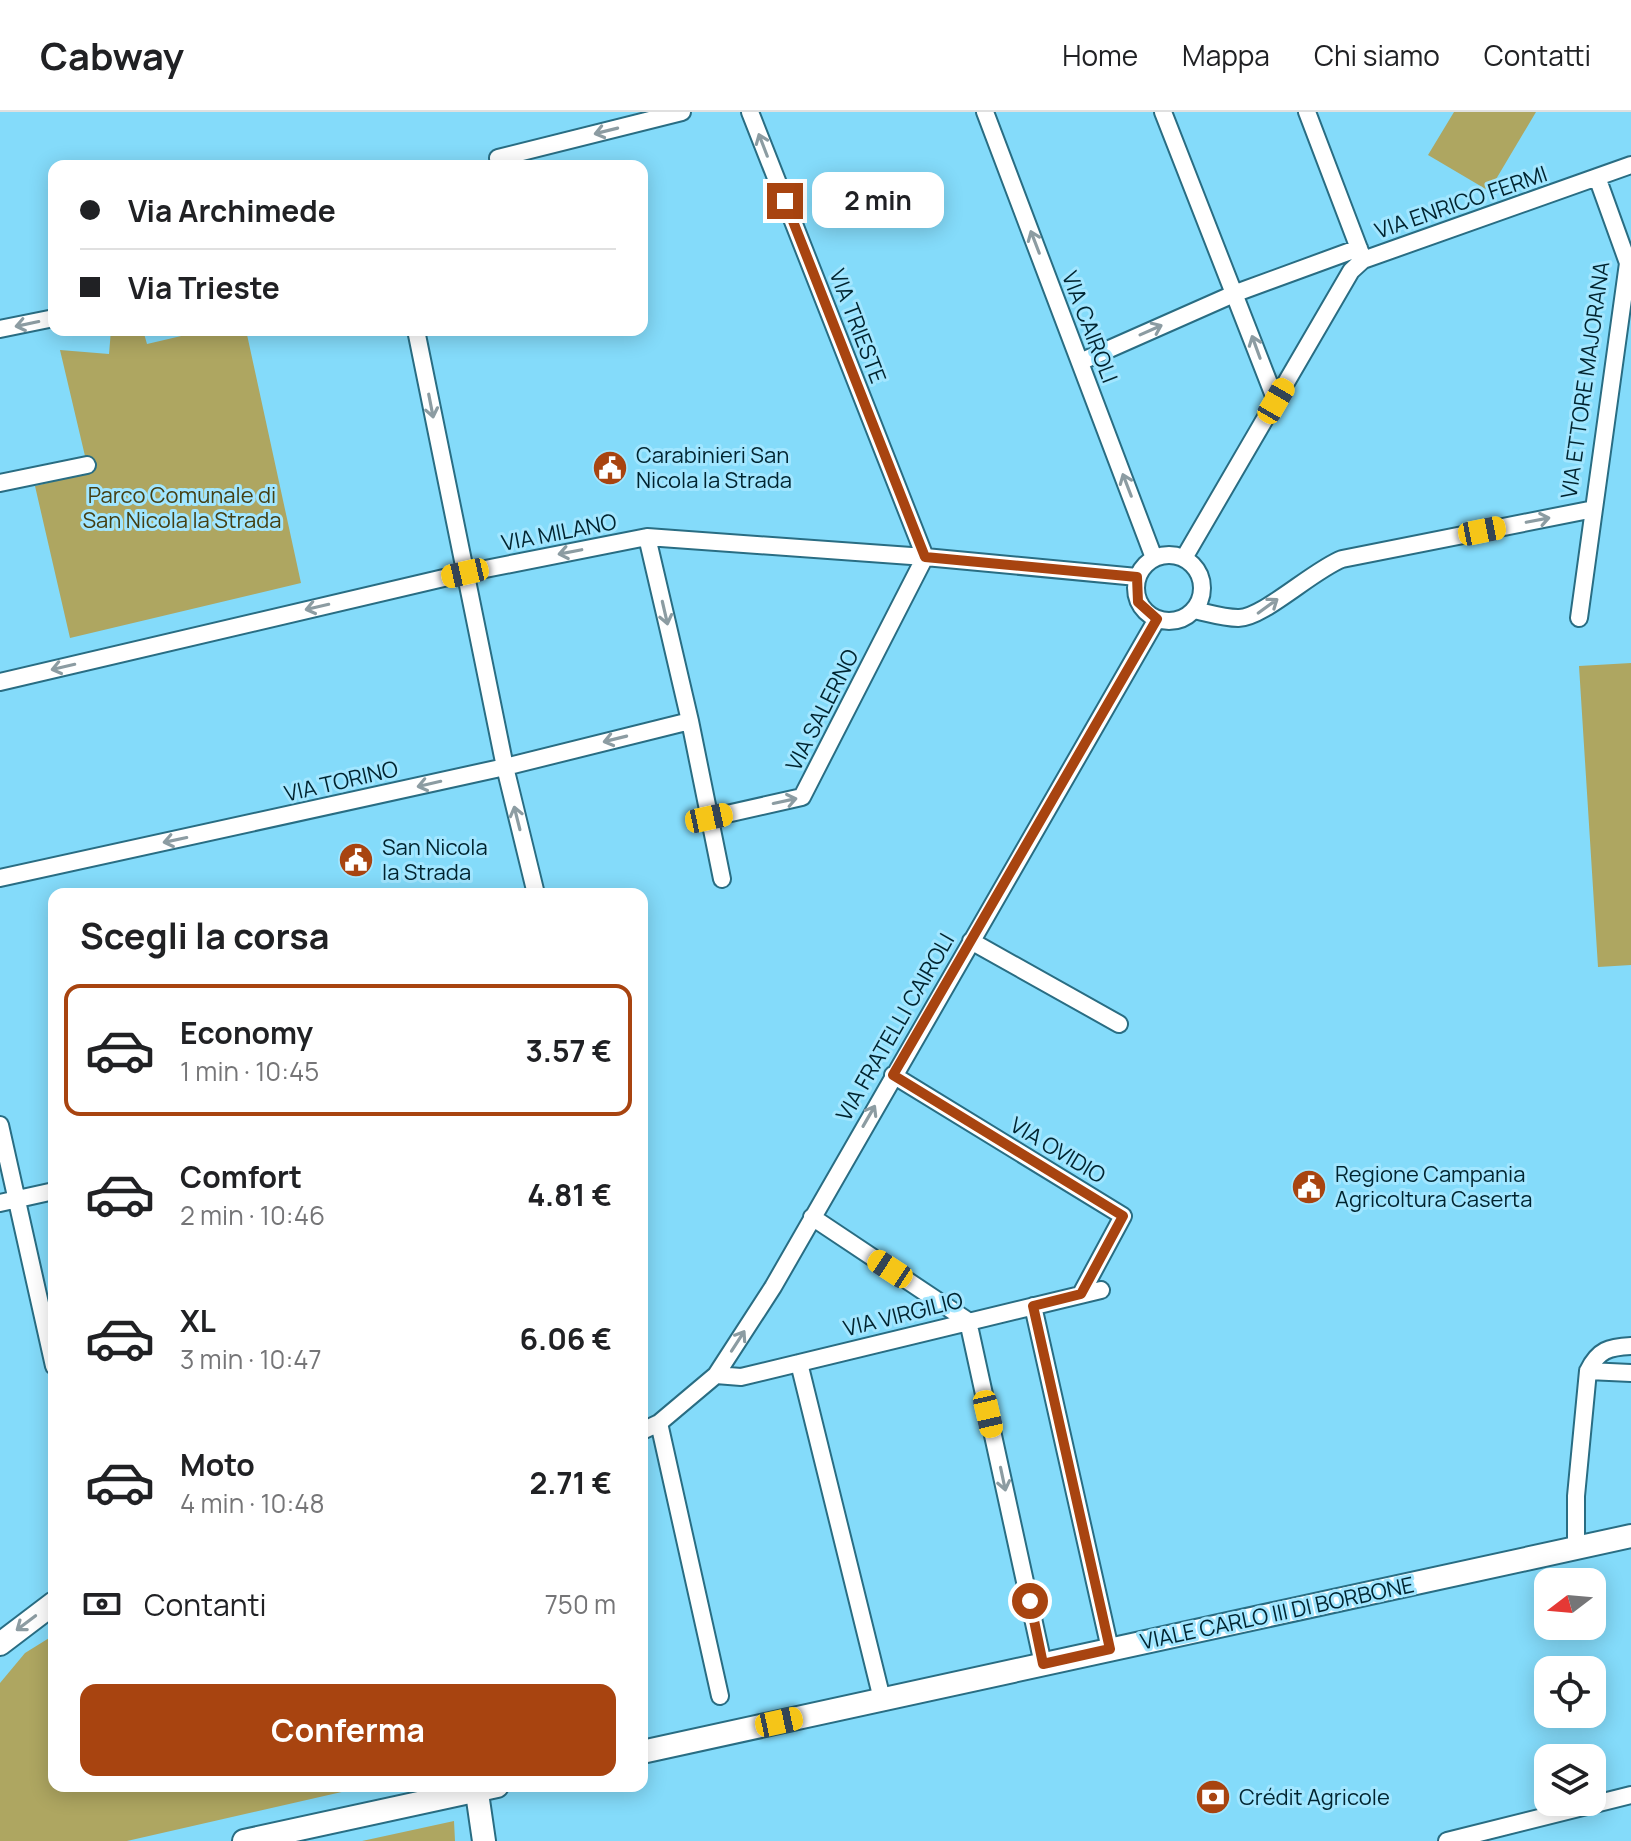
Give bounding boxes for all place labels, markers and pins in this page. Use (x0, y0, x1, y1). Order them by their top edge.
place label: Carabinieri San Nicola la Strada (636, 440, 792, 495)
public building icon: Carabinieri San Nicola la Strada (591, 449, 629, 487)
place label: San Nicola la Strada (382, 832, 488, 887)
public building icon: San Nicola la Strada (337, 841, 375, 879)
place label: Regione Campania Agricoltura Caserta (1335, 1159, 1532, 1214)
public building icon: Regione Campania Agricoltura Caserta (1290, 1168, 1328, 1206)
bank icon: Crédit Agricole (1194, 1778, 1232, 1816)
place label: Crédit Agricole (1239, 1782, 1390, 1812)

